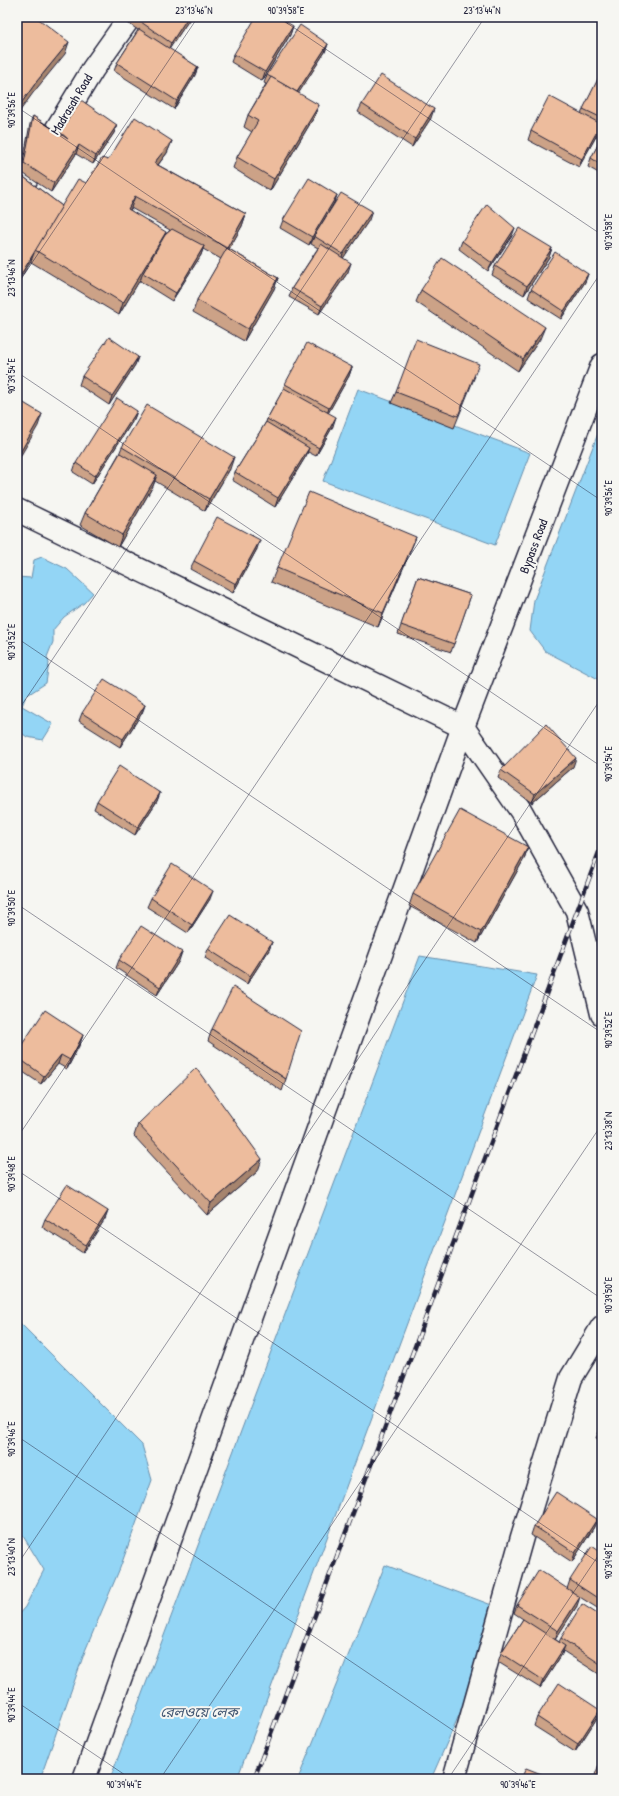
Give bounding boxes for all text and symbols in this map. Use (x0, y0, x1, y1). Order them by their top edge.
text: 23°13'46"N (175, 4, 213, 17)
text: 90°39'58"E (268, 4, 305, 17)
text: 23°13'44"N (463, 4, 501, 17)
street label: Madrasah Road (46, 70, 96, 138)
text: 90°39'56"E (5, 91, 18, 128)
text: 90°39'58"E (602, 213, 615, 250)
text: 23°13'46"N (5, 259, 18, 297)
text: 90°39'54"E (5, 358, 18, 394)
text: 90°39'56"E (602, 479, 615, 516)
street label: Bypass Road (514, 516, 552, 576)
text: 90°39'52"E (5, 623, 18, 660)
text: 90°39'54"E (602, 746, 615, 782)
text: 90°39'50"E (5, 889, 18, 926)
text: 90°39'52"E (602, 1011, 615, 1048)
text: 23°13'38"N (602, 1112, 615, 1150)
text: 90°39'48"E (5, 1156, 18, 1192)
text: 90°39'50"E (602, 1276, 615, 1313)
text: 90°39'46"E (5, 1421, 18, 1457)
text: 23°13'40"N (5, 1538, 18, 1576)
text: 90°39'48"E (602, 1543, 615, 1579)
text: 90°39'44"E (5, 1687, 18, 1723)
water label: রেলওয়ে লেক (160, 1702, 240, 1721)
text: 90°39'44"E (106, 1778, 142, 1791)
text: 90°39'46"E (500, 1778, 536, 1791)

